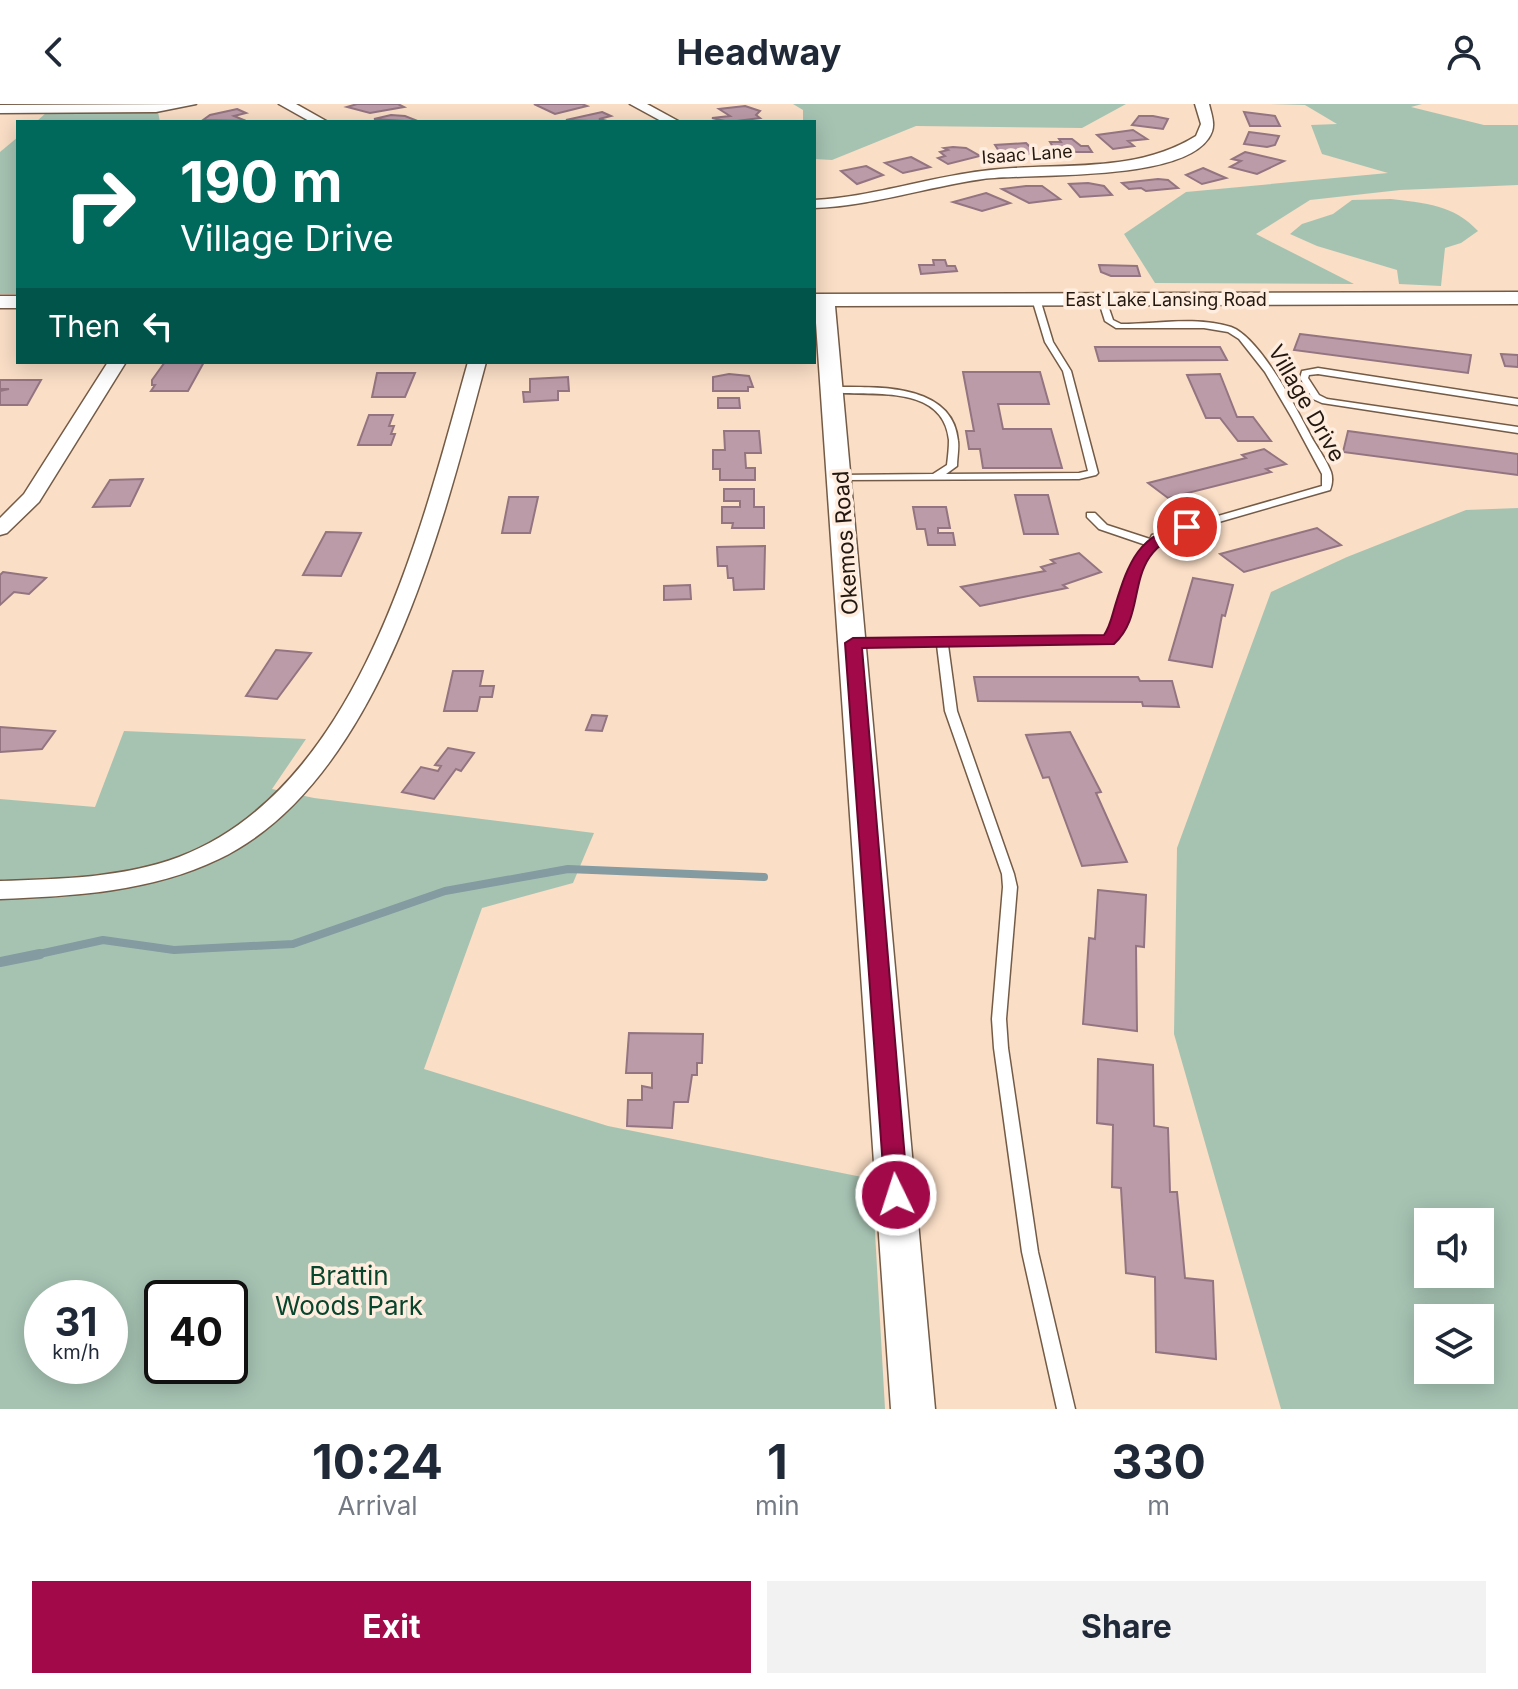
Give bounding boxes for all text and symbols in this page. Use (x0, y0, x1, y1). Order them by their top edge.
icon: back (32, 30, 76, 74)
text: Headway (677, 30, 841, 74)
icon: person (1442, 30, 1486, 74)
street label: Isaac Lane (981, 140, 1073, 168)
text: 190 m (180, 148, 343, 216)
icon: right (48, 152, 152, 256)
text: Village Drive (180, 216, 394, 260)
street label: East Lake Lansing Road (1065, 289, 1267, 310)
icon: left (136, 304, 180, 348)
text: Then (48, 308, 120, 344)
street label: Village Drive (1263, 340, 1351, 466)
street label: Okemos Road (827, 470, 863, 616)
pin (1153, 493, 1221, 561)
icon: arrive (1165, 505, 1209, 549)
position arrow (854, 1153, 938, 1237)
map controls (1414, 1208, 1494, 1384)
button: sound (1414, 1208, 1494, 1288)
park label: Brattin Woods Park (275, 1260, 423, 1321)
speed limit sign: 40 (144, 1280, 248, 1384)
text: 31 (54, 1297, 98, 1346)
button: layers (1414, 1304, 1494, 1384)
text: km/h (52, 1340, 100, 1364)
text: 10:24 (312, 1432, 443, 1491)
text: 1 (767, 1432, 788, 1491)
text: 330 (1112, 1432, 1206, 1491)
text: Arrival (338, 1490, 418, 1521)
text: min (755, 1490, 800, 1521)
text: m (1147, 1490, 1170, 1521)
button: Exit (32, 1581, 751, 1673)
button: Share (767, 1581, 1486, 1673)

